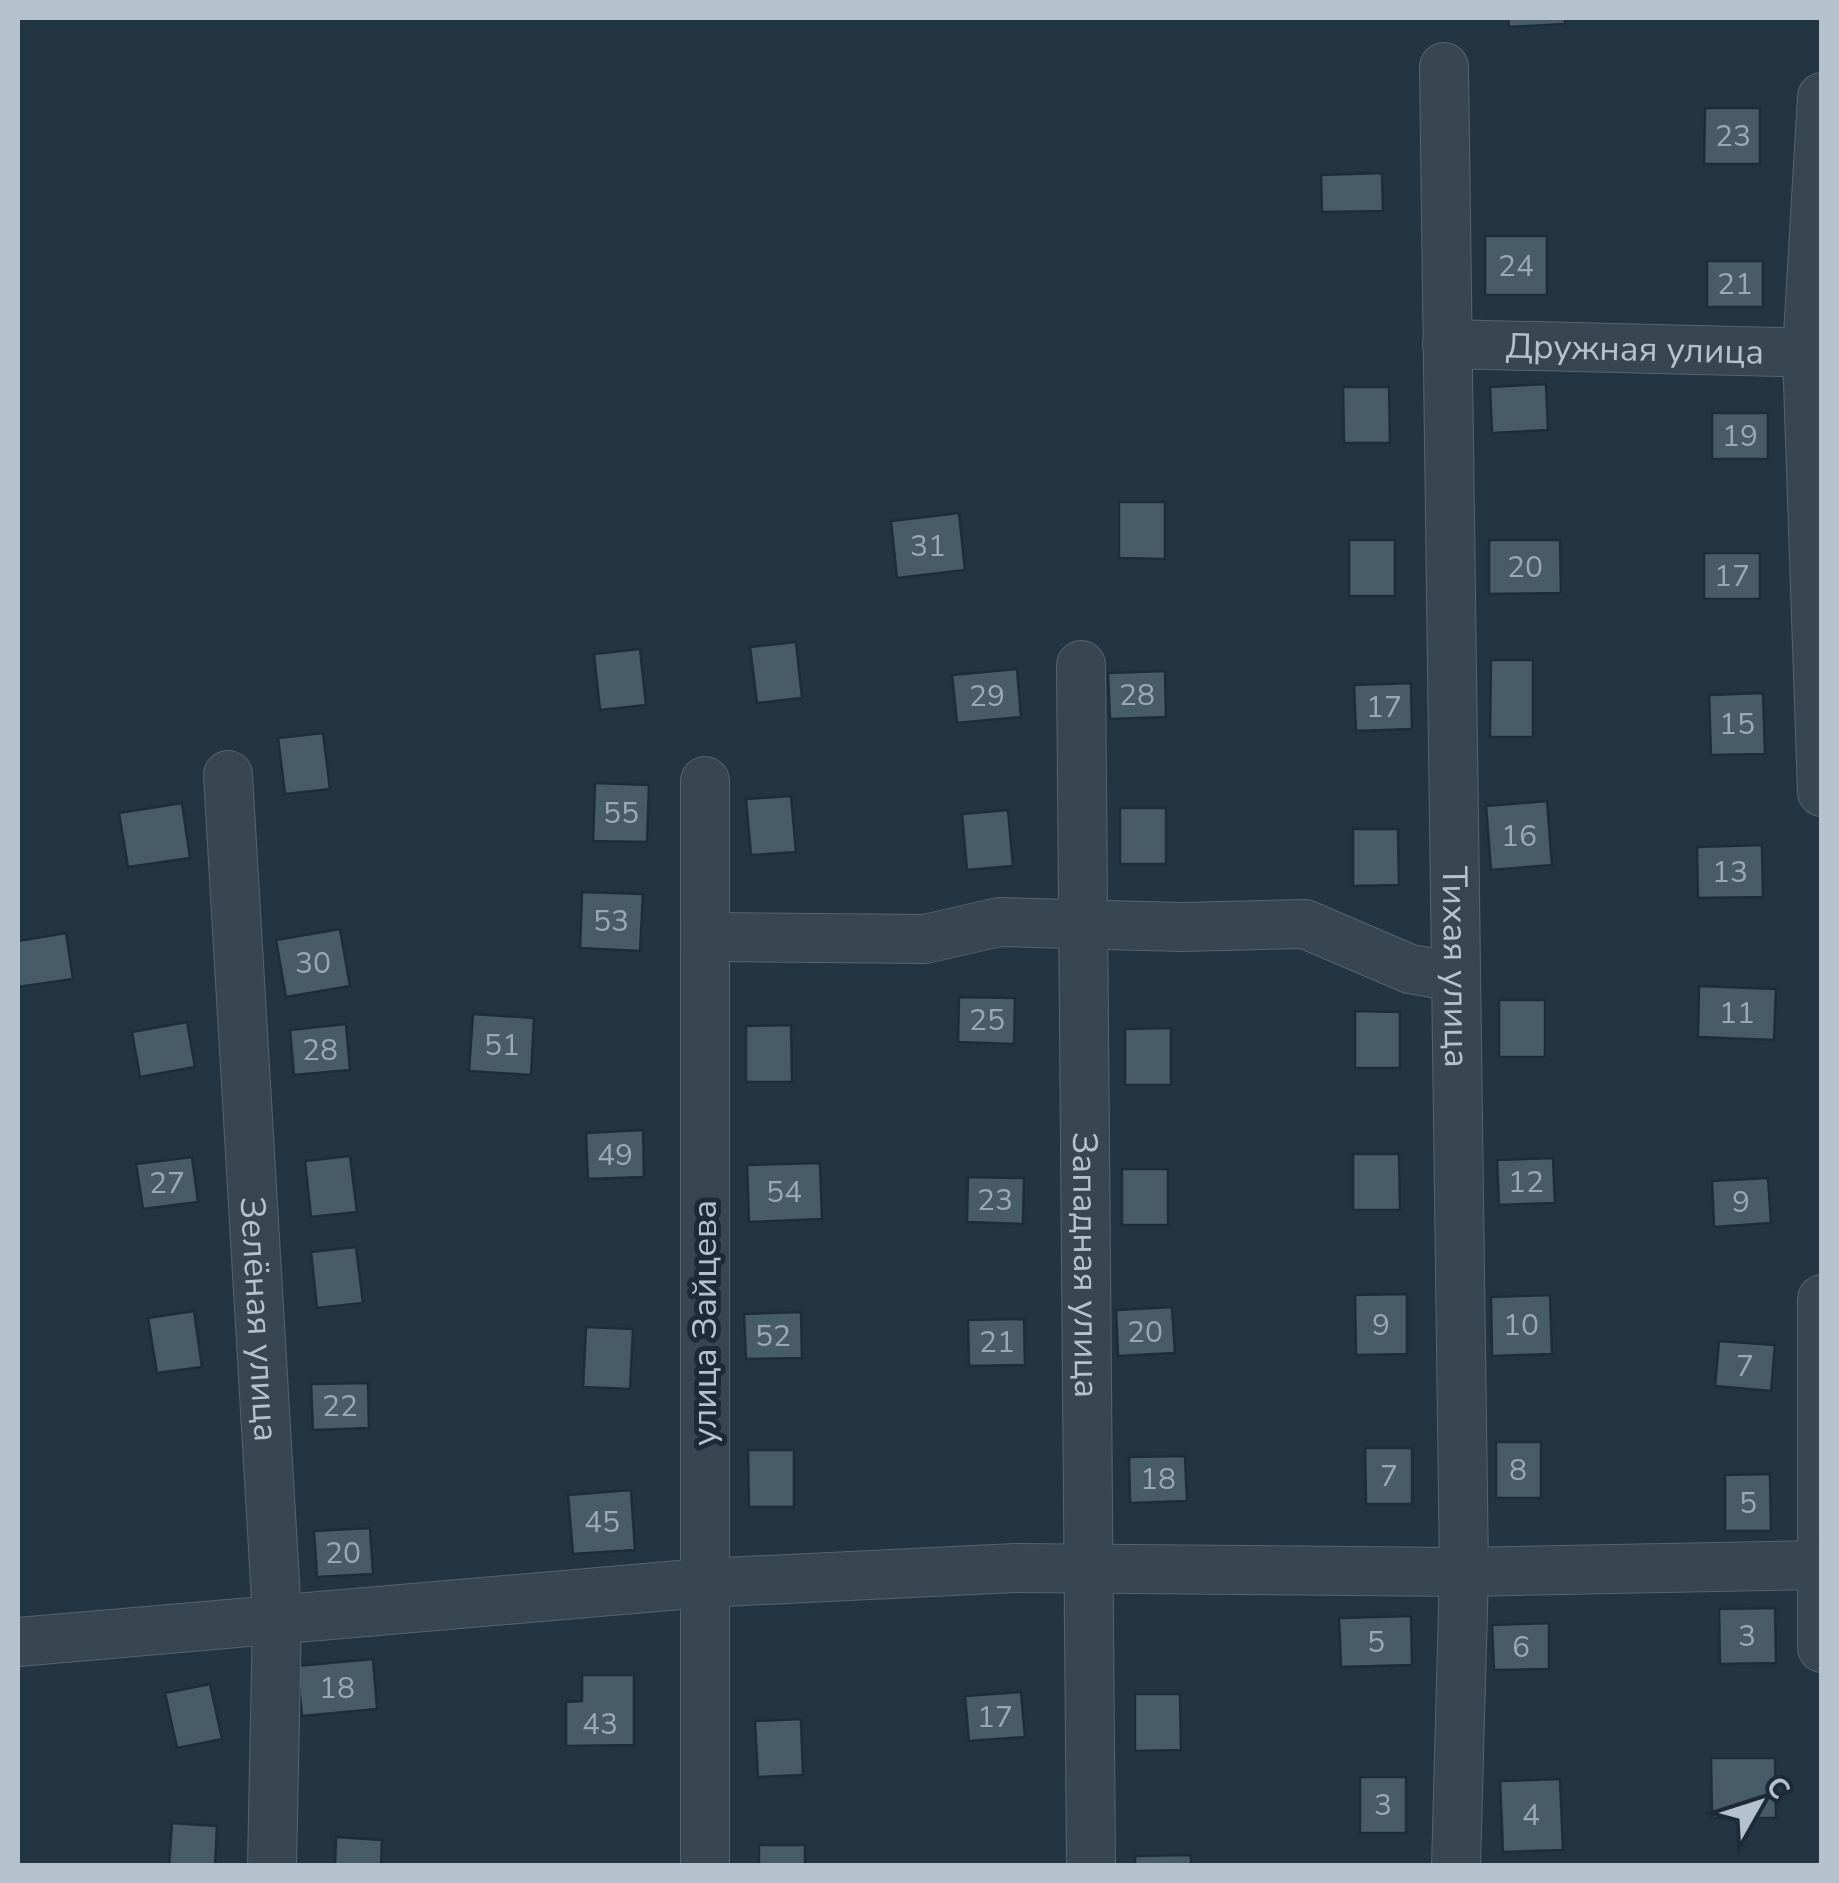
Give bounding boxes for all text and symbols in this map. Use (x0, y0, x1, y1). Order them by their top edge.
house number: 23 (1715, 116, 1751, 157)
house number: 24 (1498, 246, 1534, 287)
house number: 21 (1717, 264, 1753, 305)
street label: Дружная улица (1505, 322, 1765, 375)
house number: 19 (1722, 416, 1758, 457)
house number: 31 (910, 526, 946, 567)
house number: 20 (1507, 547, 1543, 588)
house number: 17 (1714, 556, 1750, 597)
house number: 28 (1119, 675, 1155, 716)
house number: 29 (969, 676, 1005, 717)
house number: 17 (1366, 687, 1402, 728)
house number: 15 (1719, 704, 1755, 745)
house number: 55 (603, 793, 639, 834)
house number: 16 (1501, 816, 1537, 857)
house number: 13 (1712, 852, 1748, 893)
street label: Тихая улица (1431, 866, 1481, 1068)
house number: 53 (593, 901, 629, 942)
house number: 30 (295, 943, 331, 984)
house number: 11 (1719, 993, 1755, 1034)
house number: 25 (969, 1000, 1005, 1041)
house number: 51 (484, 1025, 520, 1066)
house number: 28 (302, 1030, 338, 1071)
street label: Западная улица (1061, 1132, 1111, 1398)
house number: 49 (597, 1135, 633, 1176)
house number: 12 (1508, 1162, 1544, 1203)
house number: 27 (149, 1163, 185, 1204)
house number: 54 (766, 1172, 802, 1213)
house number: 23 (977, 1180, 1013, 1221)
house number: 9 (1732, 1182, 1750, 1223)
street label: Зелёная улица (229, 1195, 290, 1443)
street label: улица Зайцева (681, 1200, 728, 1446)
house number: 9 (1372, 1305, 1390, 1346)
house number: 10 (1503, 1305, 1539, 1346)
house number: 20 (1127, 1312, 1163, 1353)
house number: 52 (755, 1316, 791, 1357)
house number: 21 (979, 1322, 1015, 1363)
house number: 7 (1736, 1346, 1754, 1387)
house number: 22 (322, 1386, 358, 1427)
house number: 8 (1509, 1450, 1527, 1491)
house number: 7 (1380, 1456, 1398, 1497)
house number: 18 (1140, 1459, 1176, 1500)
house number: 5 (1739, 1483, 1757, 1524)
house number: 45 (584, 1502, 620, 1543)
house number: 20 (325, 1533, 361, 1574)
house number: 3 (1738, 1616, 1756, 1657)
house number: 5 (1367, 1622, 1385, 1663)
house number: 6 (1512, 1627, 1530, 1668)
house number: 18 (319, 1668, 355, 1709)
house number: 17 (977, 1697, 1013, 1738)
house number: 43 (582, 1704, 618, 1745)
north arrow (1709, 1753, 1809, 1853)
text: С (1757, 1769, 1798, 1807)
house number: 3 (1374, 1785, 1392, 1826)
house number: 4 (1522, 1795, 1540, 1836)

